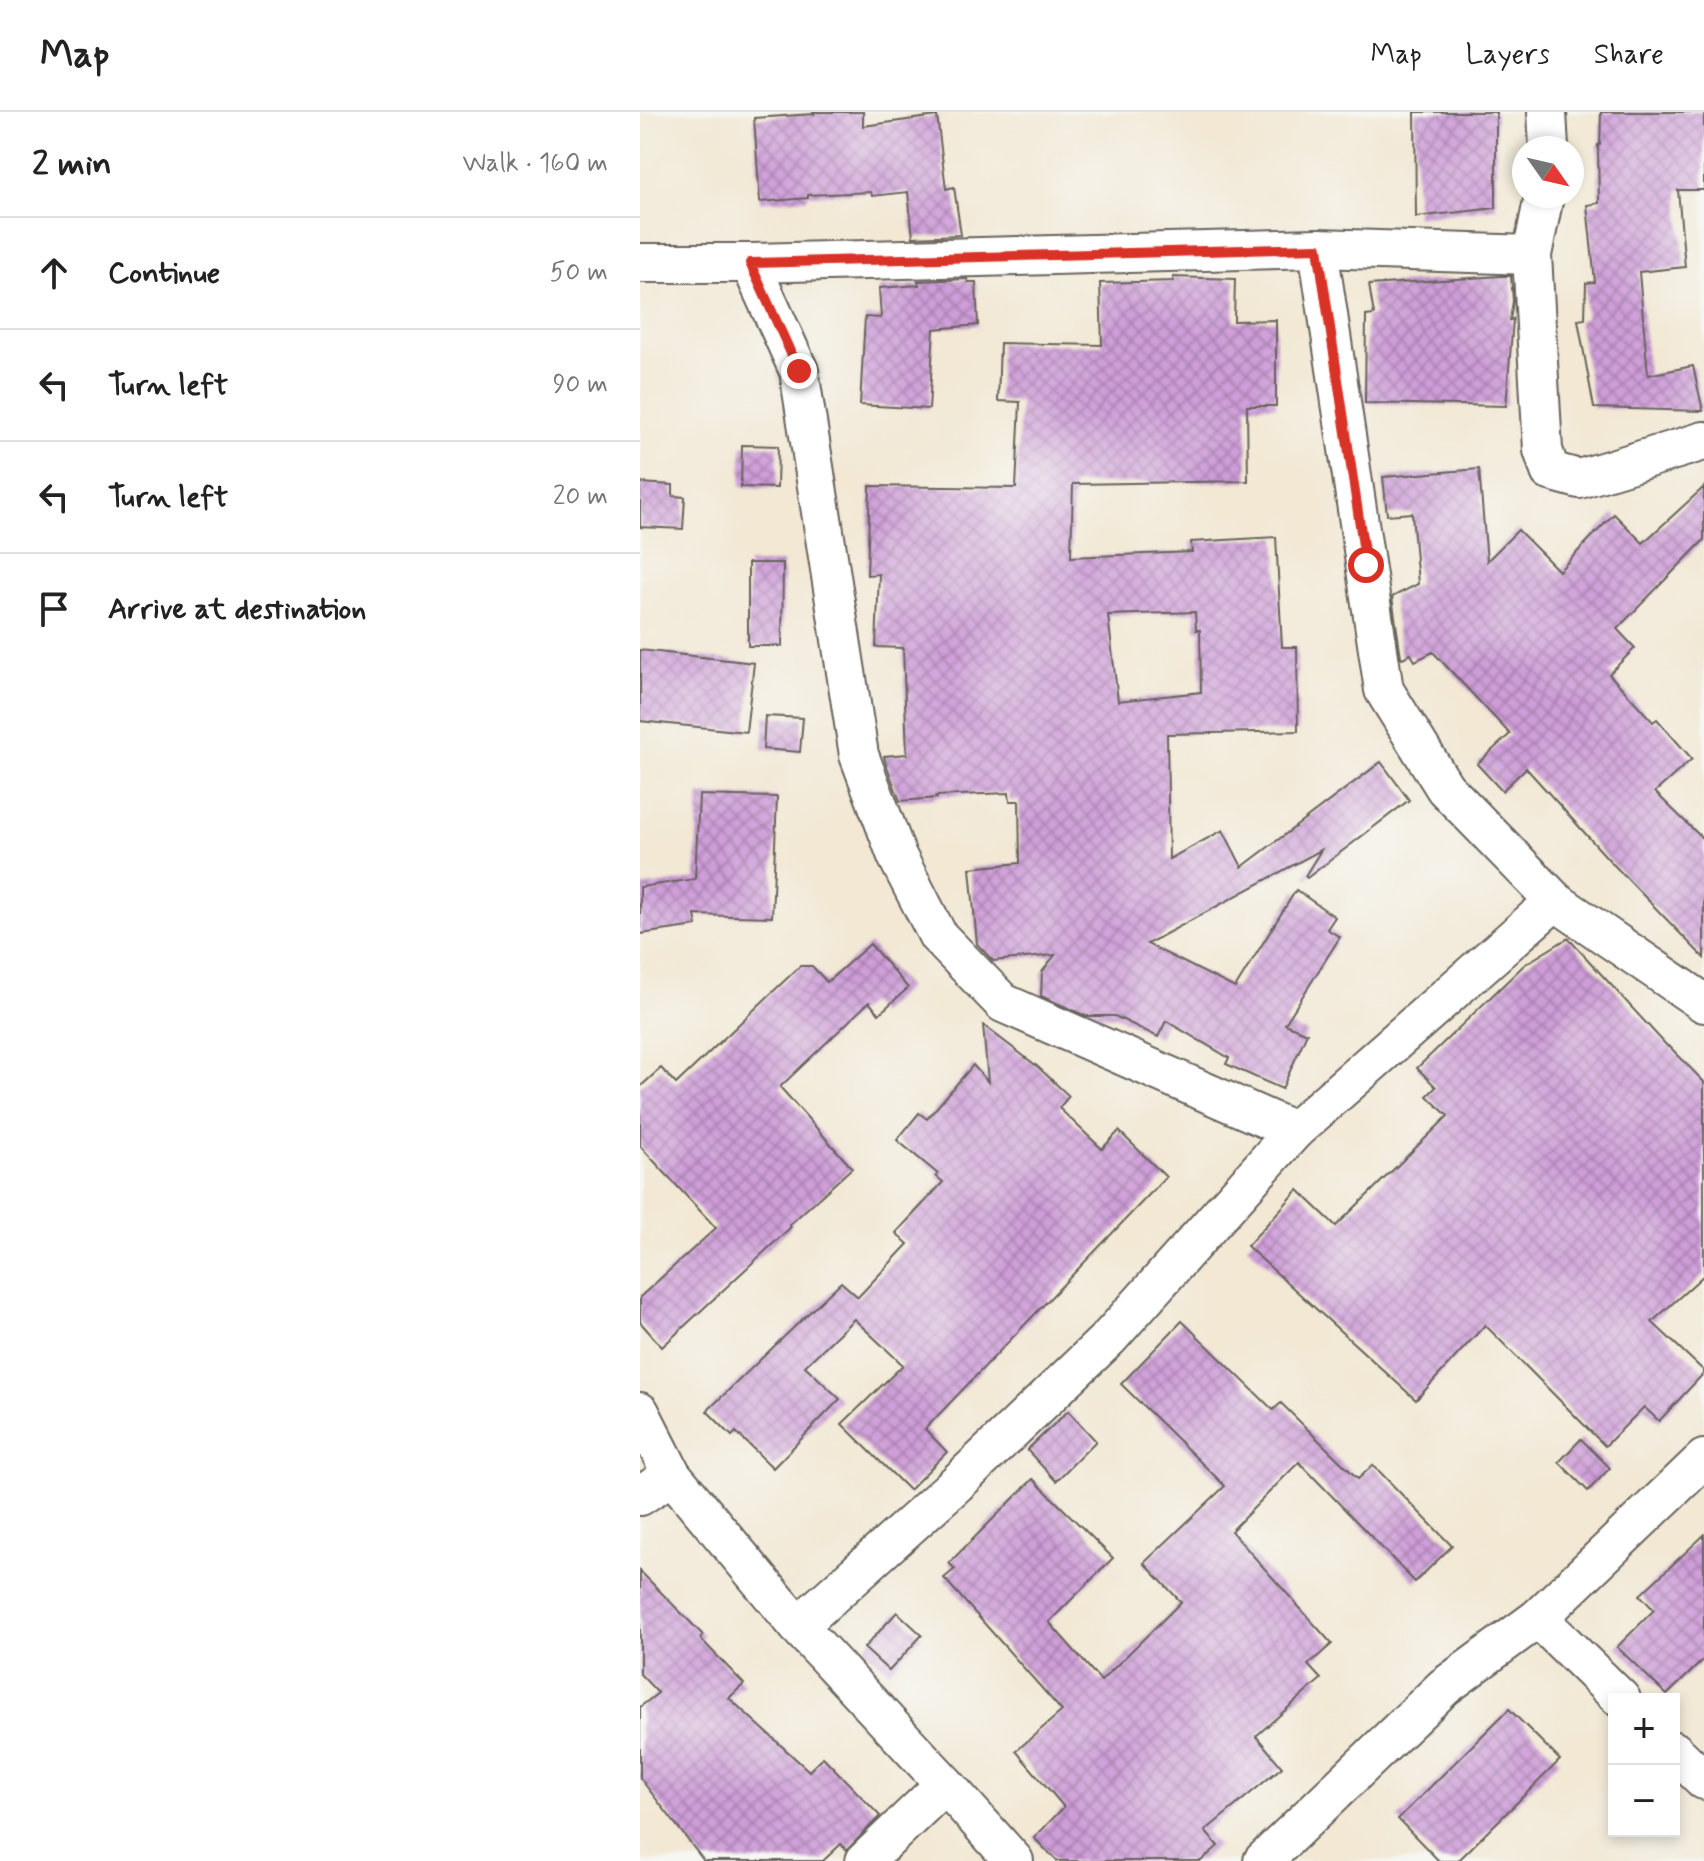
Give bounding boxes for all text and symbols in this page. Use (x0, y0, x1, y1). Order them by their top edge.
text: Map (40, 31, 110, 80)
text: Map (1371, 37, 1422, 74)
text: Layers (1466, 37, 1550, 74)
text: Share (1594, 37, 1664, 74)
north arrow (1512, 136, 1584, 208)
text: 2 min (32, 142, 112, 187)
text: Walk · 160 m (462, 147, 608, 181)
icon: ahead (32, 251, 76, 295)
text: Continue (108, 254, 220, 293)
text: 50 m (550, 256, 608, 290)
route end (781, 353, 817, 389)
icon: left (32, 363, 76, 407)
text: Turn left (108, 366, 228, 405)
text: 90 m (553, 368, 608, 402)
icon: left (32, 475, 76, 519)
text: Turn left (108, 478, 228, 517)
text: 20 m (553, 480, 608, 514)
route start (1348, 547, 1384, 583)
icon: arrive (32, 587, 76, 631)
text: Arrive at destination (108, 590, 366, 629)
map controls (1608, 1693, 1680, 1837)
button: + (1608, 1693, 1680, 1765)
button: − (1608, 1765, 1680, 1837)

